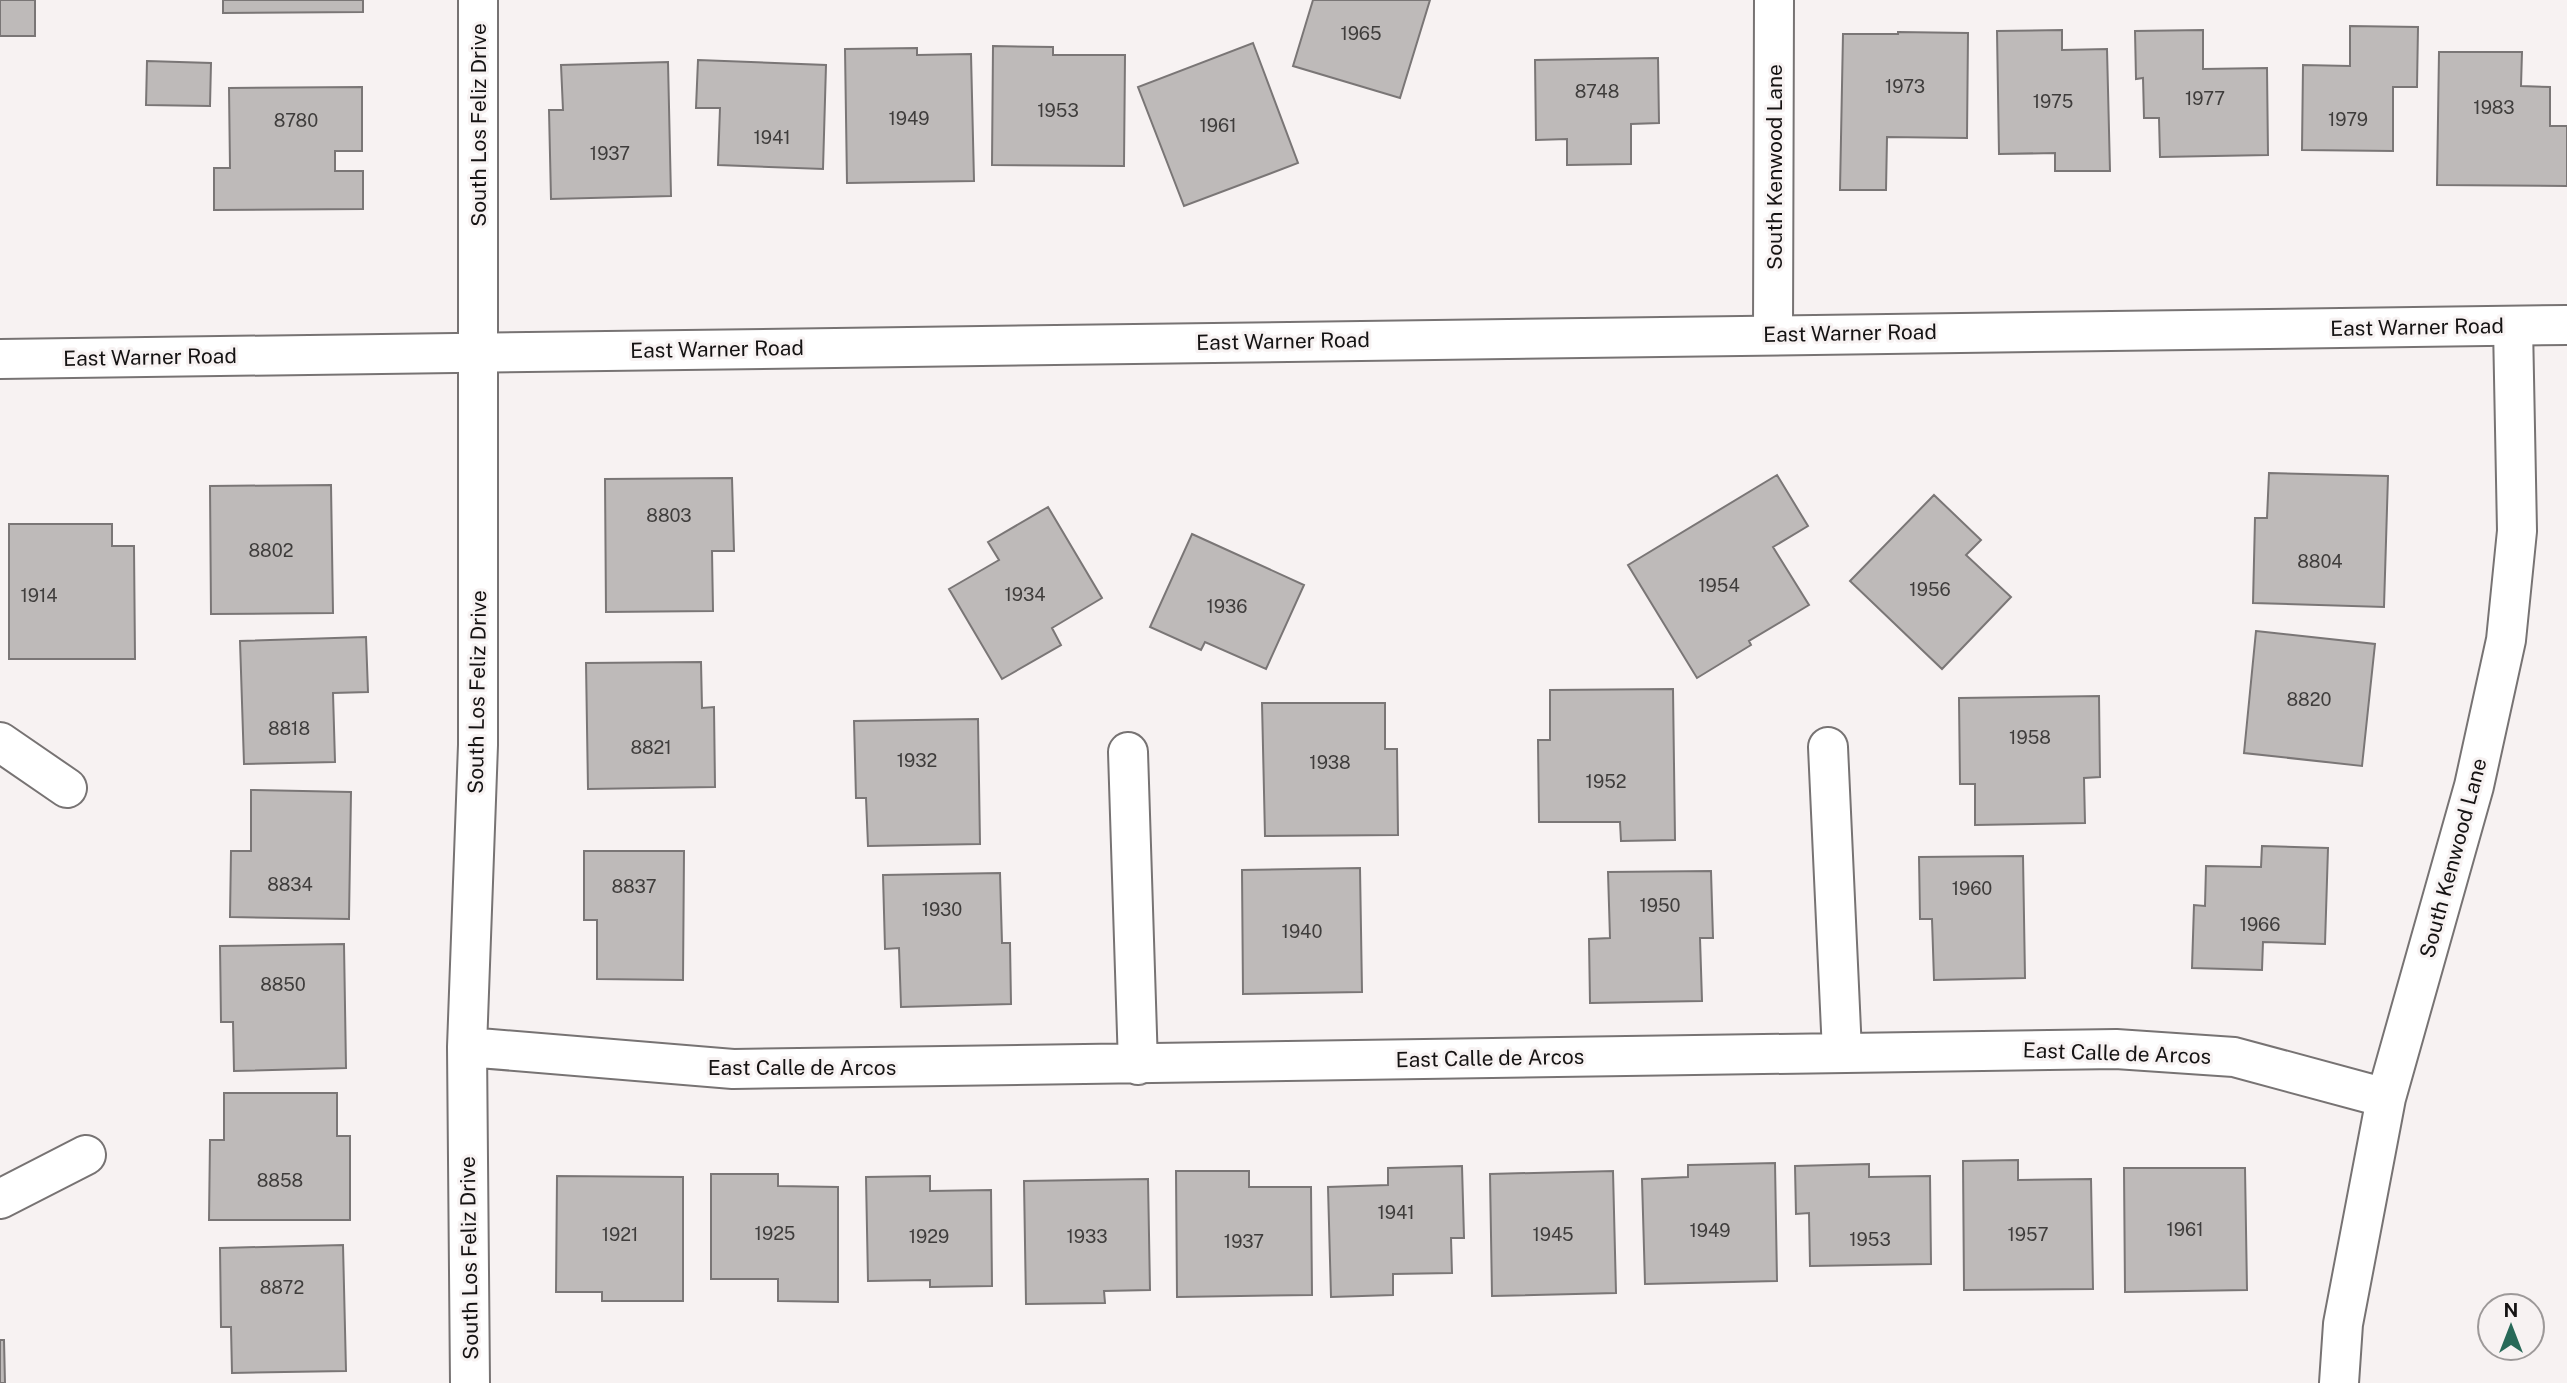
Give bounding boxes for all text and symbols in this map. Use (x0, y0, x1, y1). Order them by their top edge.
street label: South Los Feliz Drive (466, 23, 491, 227)
house number: 1965 (1340, 23, 1382, 44)
street label: South Kenwood Lane (1762, 64, 1787, 270)
house number: 1973 (1885, 76, 1925, 97)
house number: 8748 (1575, 81, 1619, 102)
house number: 1977 (2185, 88, 2225, 109)
house number: 1975 (2033, 91, 2073, 112)
house number: 1983 (2473, 97, 2515, 118)
house number: 1953 (1037, 100, 1079, 121)
house number: 1949 (888, 108, 930, 129)
house number: 1979 (2328, 109, 2368, 130)
house number: 8780 (274, 110, 318, 131)
house number: 1961 (1200, 115, 1236, 136)
house number: 1941 (753, 127, 791, 148)
house number: 1937 (590, 143, 630, 164)
street label: East Warner Road (2330, 313, 2504, 341)
street label: East Warner Road (1763, 319, 1937, 347)
street label: East Warner Road (1196, 327, 1370, 355)
street label: East Warner Road (630, 335, 804, 363)
street label: East Warner Road (63, 343, 237, 371)
house number: 8803 (646, 505, 692, 526)
house number: 8802 (249, 540, 293, 561)
house number: 8804 (2297, 551, 2343, 572)
house number: 1954 (1698, 575, 1740, 596)
house number: 1956 (1909, 579, 1951, 600)
house number: 1934 (1004, 584, 1046, 605)
house number: 1914 (20, 585, 58, 606)
street label: South Los Feliz Drive (463, 590, 491, 794)
house number: 1936 (1207, 596, 1247, 617)
house number: 8820 (2287, 689, 2331, 710)
house number: 8818 (268, 718, 310, 739)
house number: 1958 (2009, 727, 2051, 748)
house number: 8821 (630, 737, 672, 758)
house number: 1932 (897, 750, 937, 771)
house number: 1938 (1309, 752, 1351, 773)
street label: South Kenwood Lane (2414, 755, 2492, 961)
house number: 1952 (1586, 771, 1626, 792)
house number: 8834 (267, 874, 313, 895)
house number: 8837 (612, 876, 656, 897)
house number: 1960 (1952, 878, 1992, 899)
house number: 1950 (1639, 895, 1681, 916)
house number: 1930 (922, 899, 962, 920)
house number: 1966 (2240, 914, 2280, 935)
house number: 1940 (1282, 921, 1322, 942)
house number: 8850 (260, 974, 306, 995)
street label: East Calle de Arcos (2022, 1037, 2212, 1069)
street label: East Calle de Arcos (1396, 1044, 1584, 1072)
street label: East Calle de Arcos (708, 1055, 896, 1080)
street label: South Los Feliz Drive (455, 1156, 483, 1360)
house number: 8858 (257, 1170, 303, 1191)
house number: 1941 (1377, 1202, 1415, 1223)
house number: 1961 (2167, 1219, 2203, 1240)
house number: 1949 (1689, 1220, 1731, 1241)
house number: 1925 (755, 1223, 795, 1244)
house number: 1921 (602, 1224, 638, 1245)
house number: 1945 (1532, 1224, 1574, 1245)
house number: 1957 (2008, 1224, 2048, 1245)
house number: 1929 (909, 1226, 949, 1247)
house number: 1933 (1066, 1226, 1108, 1247)
house number: 1953 (1849, 1229, 1891, 1250)
house number: 1937 (1224, 1231, 1264, 1252)
house number: 8872 (260, 1277, 304, 1298)
north arrow (2476, 1292, 2546, 1362)
text: N (2504, 1299, 2518, 1321)

